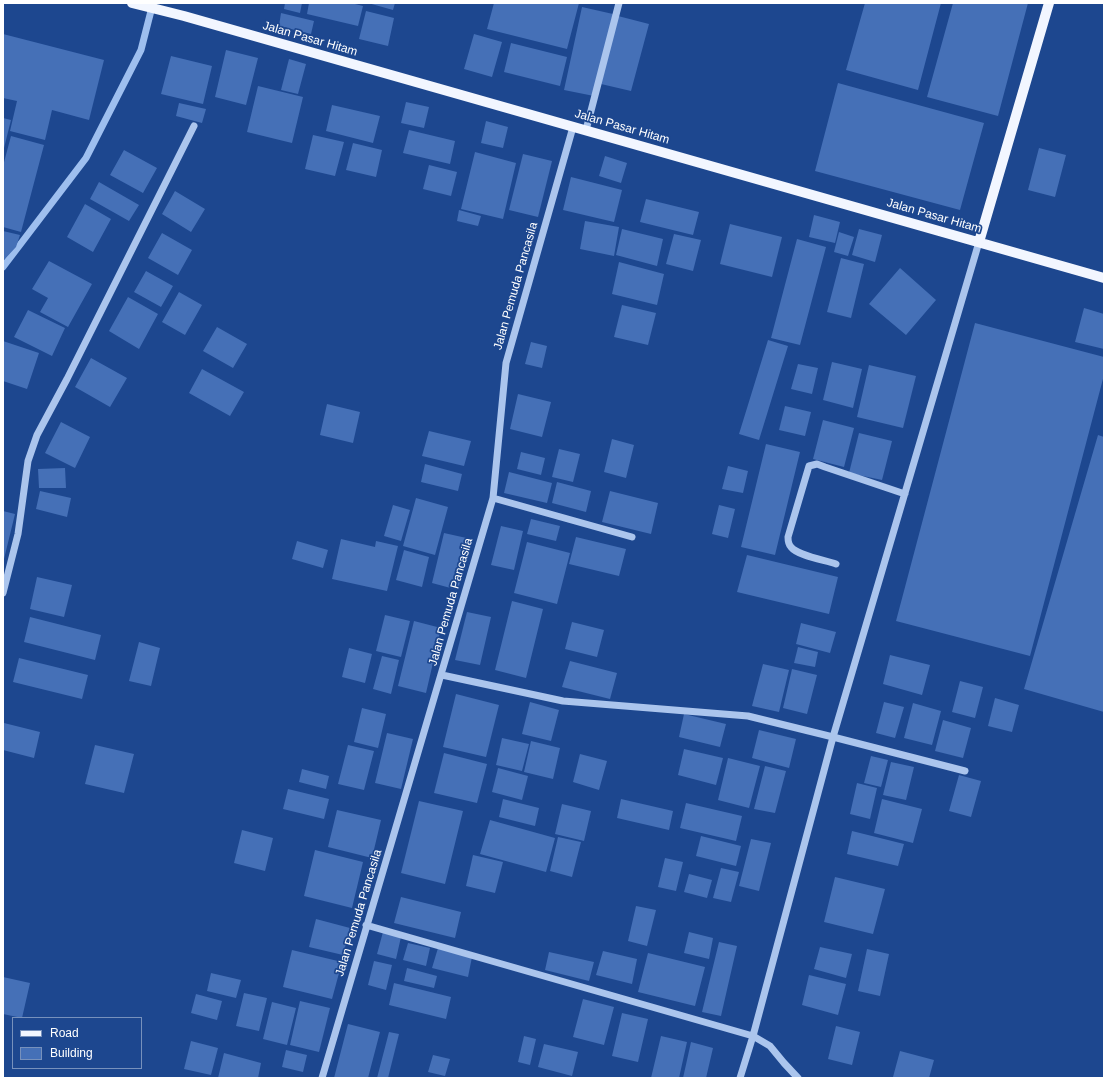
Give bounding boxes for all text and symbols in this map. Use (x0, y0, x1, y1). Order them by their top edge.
street label: Jalan Pasar Hitam (261, 19, 359, 59)
street label: Jalan Pasar Hitam (573, 107, 671, 147)
street label: Jalan Pasar Hitam (885, 196, 983, 236)
street label: Jalan Pemuda Pancasila (491, 221, 541, 351)
street label: Jalan Pemuda Pancasila (426, 537, 476, 667)
street label: Jalan Pemuda Pancasila (333, 848, 385, 978)
legend (12, 1017, 142, 1069)
text: Road (50, 1026, 79, 1040)
text: Building (50, 1046, 93, 1060)

